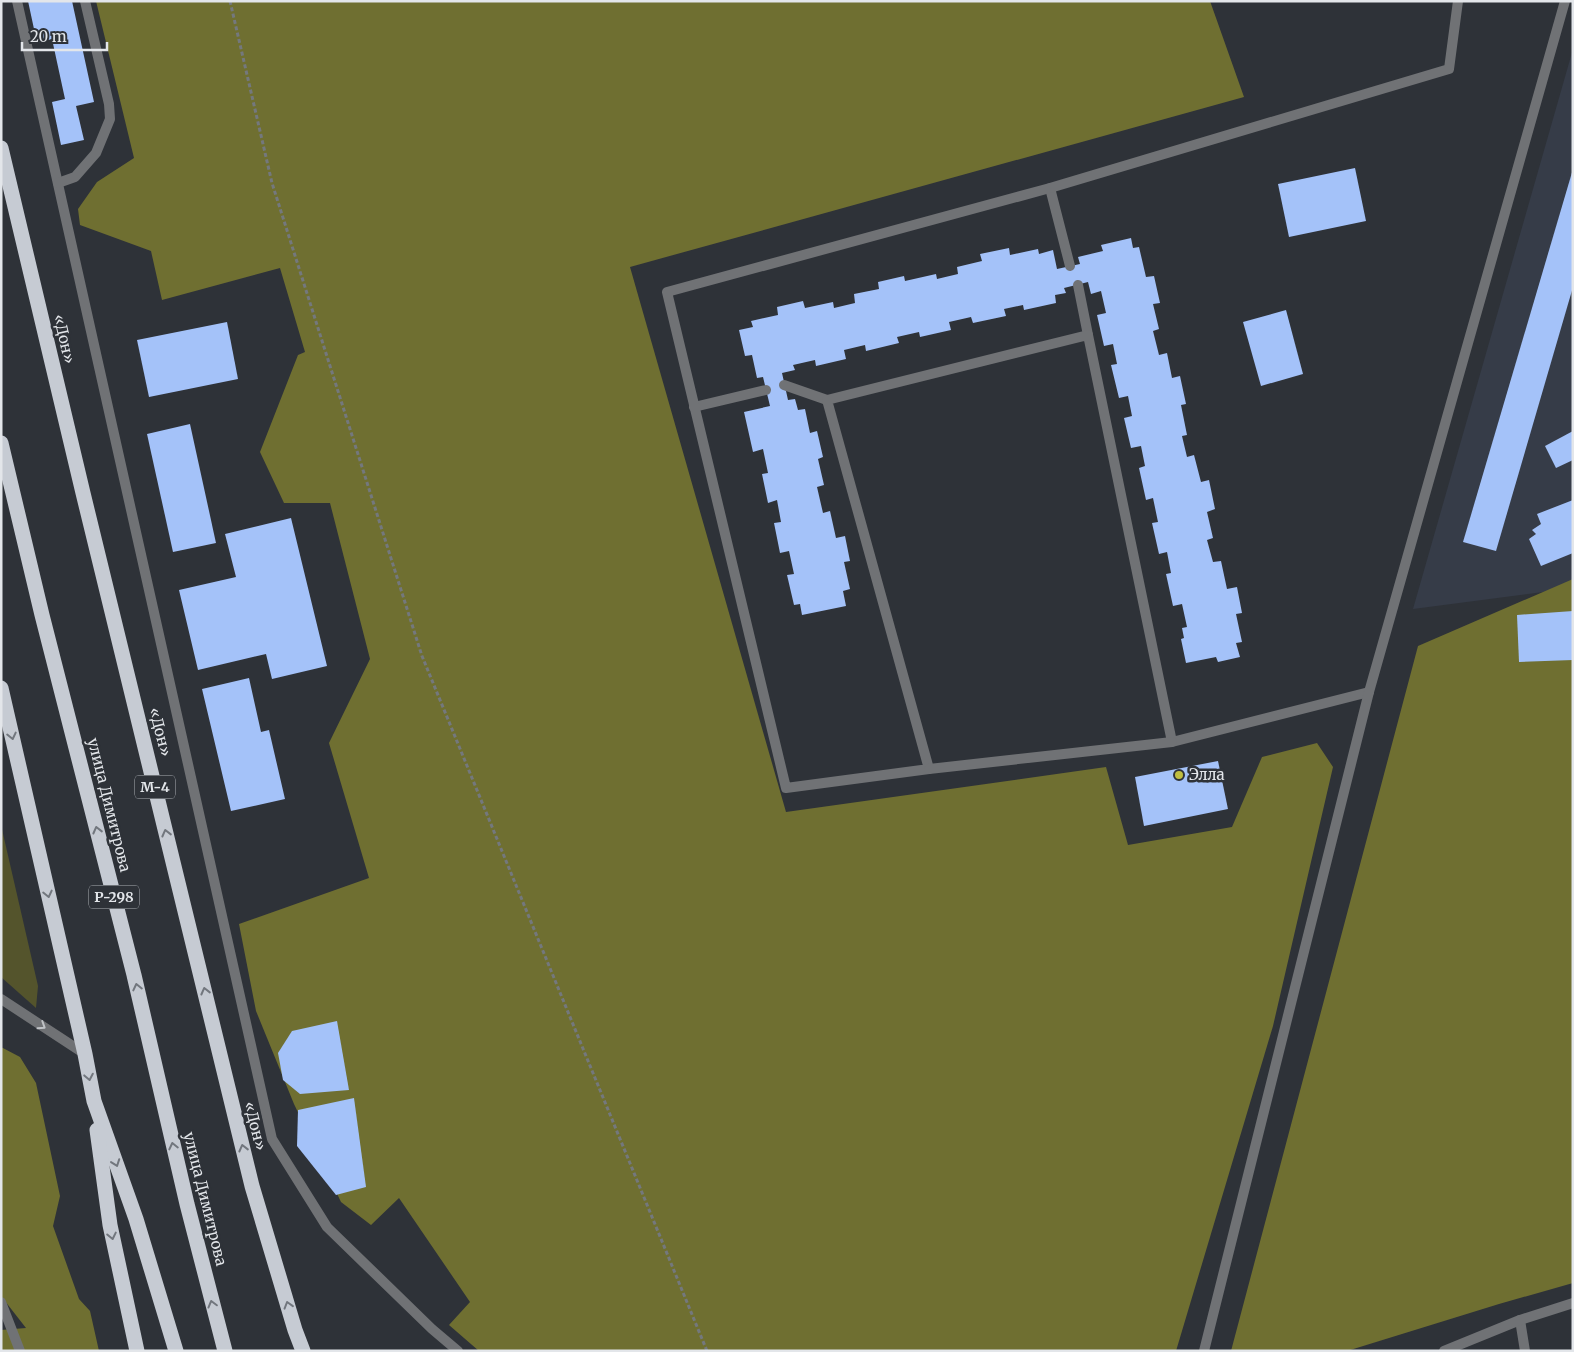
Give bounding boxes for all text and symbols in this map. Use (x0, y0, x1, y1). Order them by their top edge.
scale bar (22, 20, 108, 52)
text: 20 m (30, 27, 67, 46)
street label: «Дон» (50, 312, 79, 365)
street label: «Дон» (145, 705, 176, 758)
one-way arrow (6, 731, 17, 740)
street label: улица Димитрова (84, 736, 135, 874)
place label: Элла (1189, 765, 1225, 784)
marker: Элла (1173, 769, 1185, 781)
road number: М-4 (135, 776, 175, 799)
one-way arrow (92, 825, 103, 834)
one-way arrow (161, 828, 172, 837)
road number: Р-298 (89, 886, 139, 909)
one-way arrow (42, 890, 53, 898)
one-way arrow (132, 983, 143, 992)
one-way arrow (200, 986, 211, 995)
one-way arrow (37, 1019, 46, 1029)
one-way arrow (84, 1073, 94, 1082)
street label: «Дон» (240, 1099, 271, 1152)
street label: улица Димитрова (180, 1130, 231, 1268)
one-way arrow (168, 1141, 179, 1150)
one-way arrow (238, 1144, 249, 1153)
one-way arrow (110, 1158, 120, 1167)
one-way arrow (106, 1231, 117, 1240)
one-way arrow (208, 1300, 218, 1308)
one-way arrow (283, 1301, 293, 1309)

